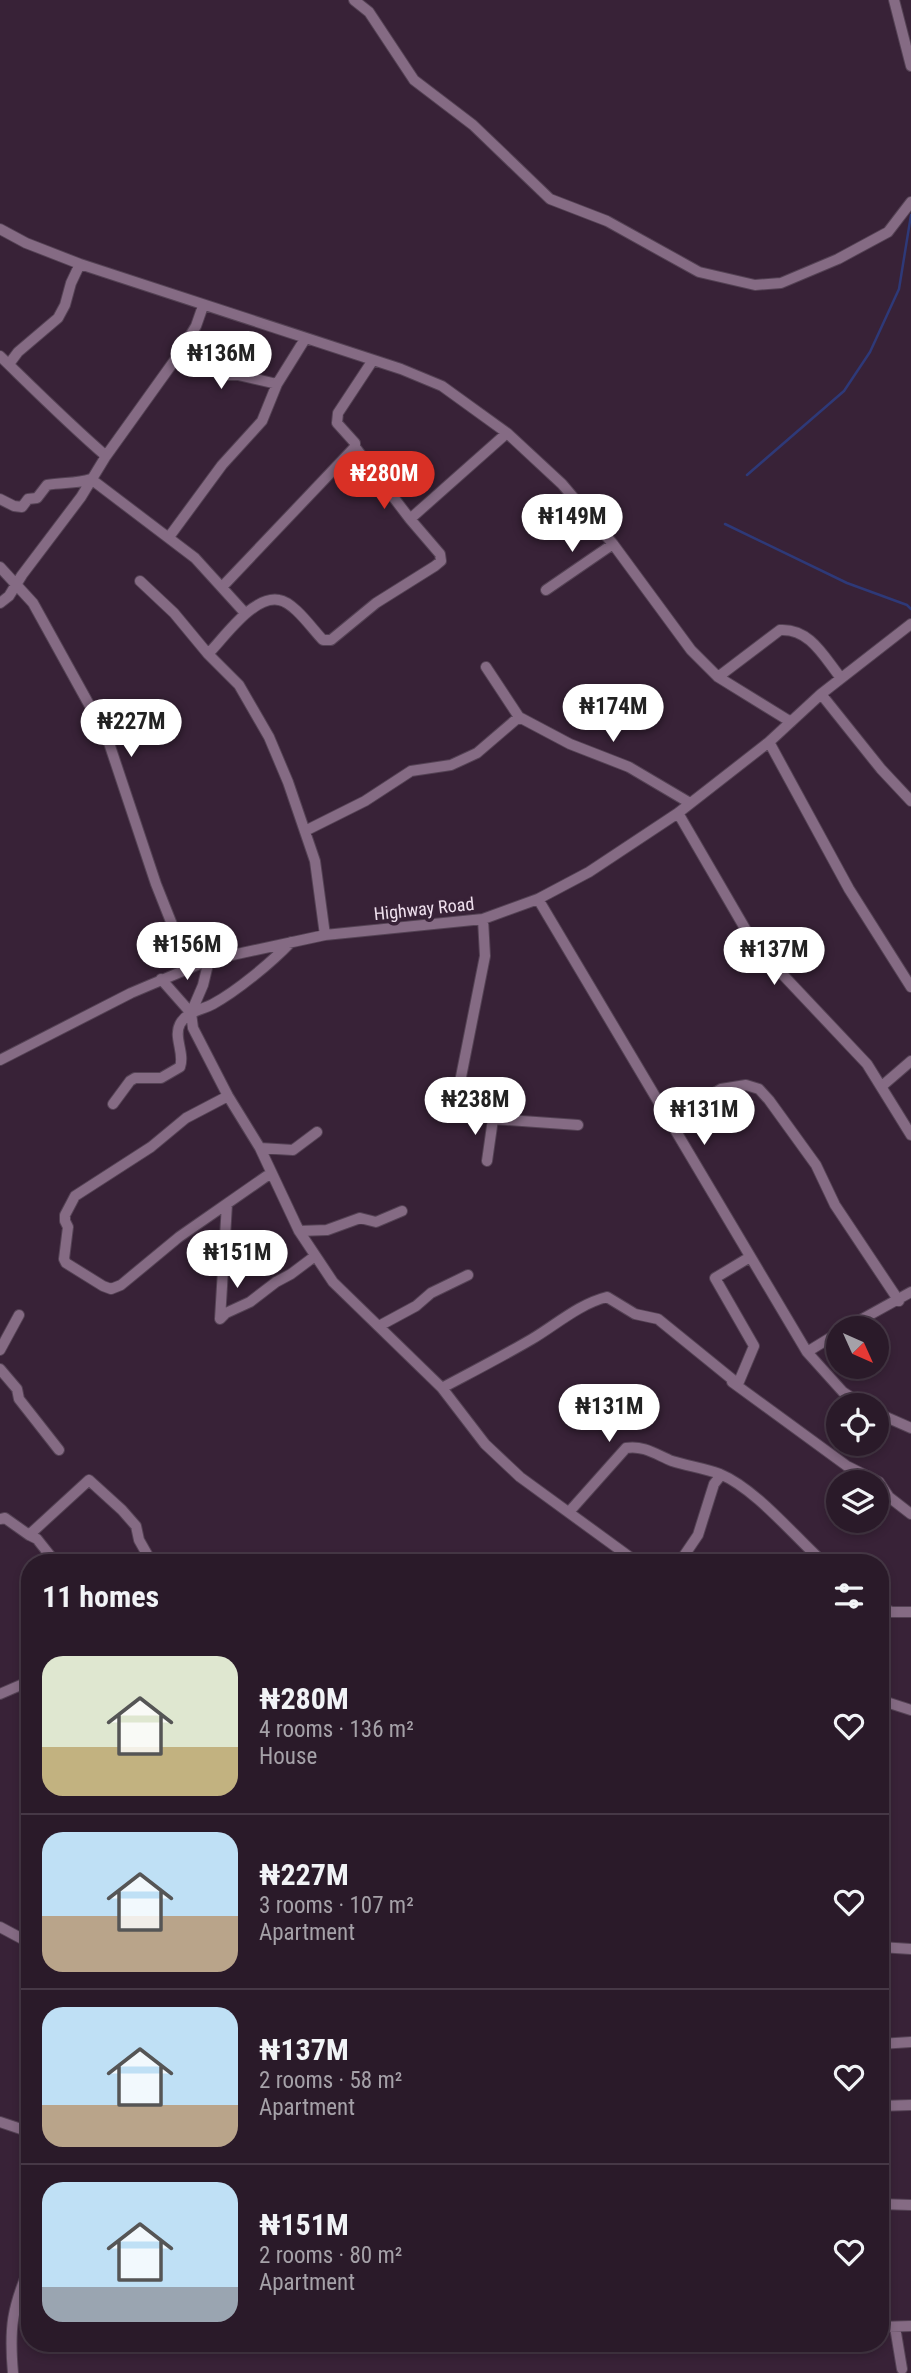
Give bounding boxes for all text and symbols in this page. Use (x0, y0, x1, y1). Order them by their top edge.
pin: ₦136M (172, 332, 270, 391)
text: ₦136M (187, 340, 255, 367)
pin: ₦280M (335, 452, 433, 511)
text: ₦280M (350, 460, 418, 487)
pin: ₦149M (523, 494, 621, 554)
text: ₦149M (538, 503, 606, 530)
pin: ₦174M (564, 684, 662, 744)
text: ₦174M (579, 693, 647, 720)
pin: ₦227M (82, 700, 180, 759)
text: ₦227M (97, 708, 165, 735)
street label: Highway Road (373, 893, 475, 924)
pin: ₦156M (138, 922, 236, 982)
pin: ₦137M (725, 928, 823, 987)
text: ₦156M (153, 931, 221, 958)
text: ₦137M (740, 936, 808, 963)
pin: ₦238M (426, 1078, 524, 1137)
text: ₦238M (441, 1086, 509, 1113)
pin: ₦131M (655, 1088, 753, 1147)
text: ₦131M (670, 1096, 738, 1123)
pin: ₦151M (188, 1230, 286, 1290)
text: ₦151M (203, 1239, 271, 1266)
north arrow (826, 1316, 889, 1379)
map controls (826, 1316, 889, 1533)
pin: ₦131M (560, 1384, 658, 1444)
text: ₦131M (575, 1393, 643, 1420)
button: locate (826, 1393, 889, 1456)
button: layers (826, 1470, 889, 1533)
icon: filters (830, 1577, 868, 1615)
text: 11 homes (42, 1579, 159, 1614)
text: ₦280M (259, 1681, 349, 1716)
icon: home (98, 1684, 182, 1768)
icon: heart (830, 1707, 868, 1745)
text: 4 rooms · 136 m² (259, 1716, 414, 1743)
text: House (259, 1743, 317, 1770)
text: ₦227M (259, 1857, 349, 1892)
icon: home (98, 1860, 182, 1944)
icon: heart (830, 1883, 868, 1921)
text: 3 rooms · 107 m² (259, 1892, 414, 1919)
text: Apartment (259, 1919, 355, 1946)
text: ₦137M (259, 2032, 349, 2067)
icon: home (98, 2035, 182, 2119)
icon: heart (830, 2058, 868, 2096)
text: 2 rooms · 58 m² (259, 2067, 402, 2094)
text: Apartment (259, 2094, 355, 2121)
text: ₦151M (259, 2207, 349, 2242)
icon: home (98, 2210, 182, 2294)
icon: heart (830, 2233, 868, 2271)
text: 2 rooms · 80 m² (259, 2242, 402, 2269)
text: Apartment (259, 2269, 355, 2296)

